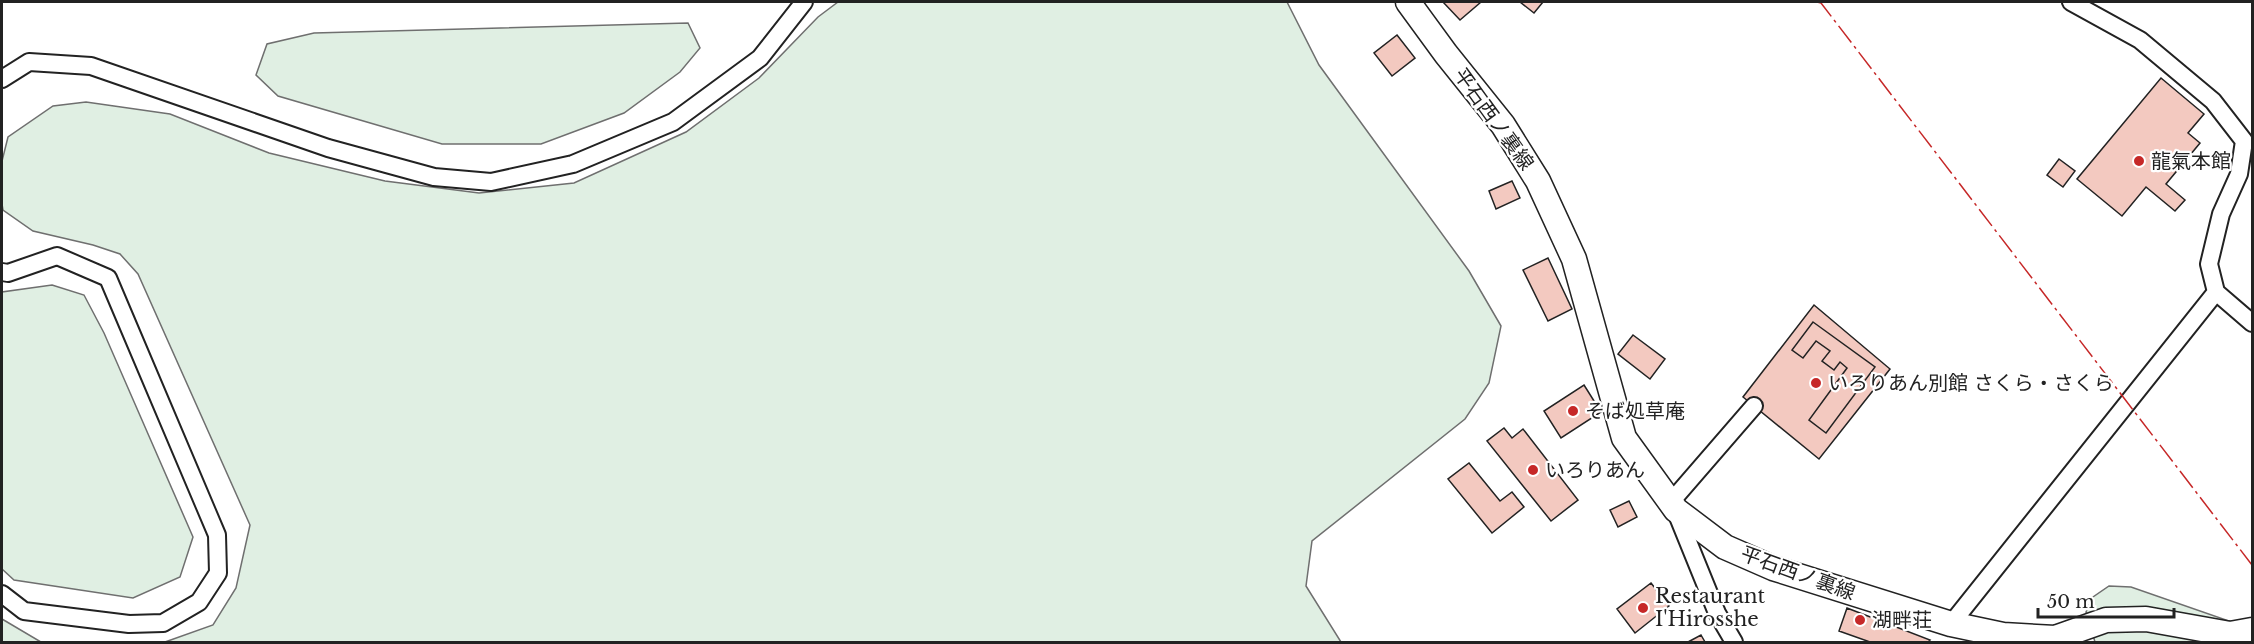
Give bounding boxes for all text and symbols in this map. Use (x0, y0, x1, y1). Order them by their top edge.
street label: 平石西ノ裏線 (1449, 63, 1539, 175)
place label: 龍氣本館 (2151, 149, 2231, 173)
marker: 龍氣本館 (2132, 154, 2146, 168)
place label: いろりあん別館 さくら・さくら (1828, 371, 2114, 395)
marker: いろりあん別館 さくら・さくら (1809, 376, 1823, 390)
place label: そば処草庵 (1585, 399, 1685, 423)
marker: そば処草庵 (1566, 404, 1580, 418)
place label: いろりあん (1545, 458, 1645, 482)
marker: いろりあん (1526, 463, 1540, 477)
street label: 平石西ノ裏線 (1738, 541, 1858, 605)
scale bar (2038, 581, 2174, 619)
place label: Restaurant I'Hirosshe (1655, 584, 1766, 631)
text: 50 m (2047, 591, 2095, 613)
marker: Restaurant I'Hirosshe (1636, 601, 1650, 615)
place label: 湖畔荘 (1872, 608, 1932, 632)
marker: 湖畔荘 (1853, 613, 1867, 627)

